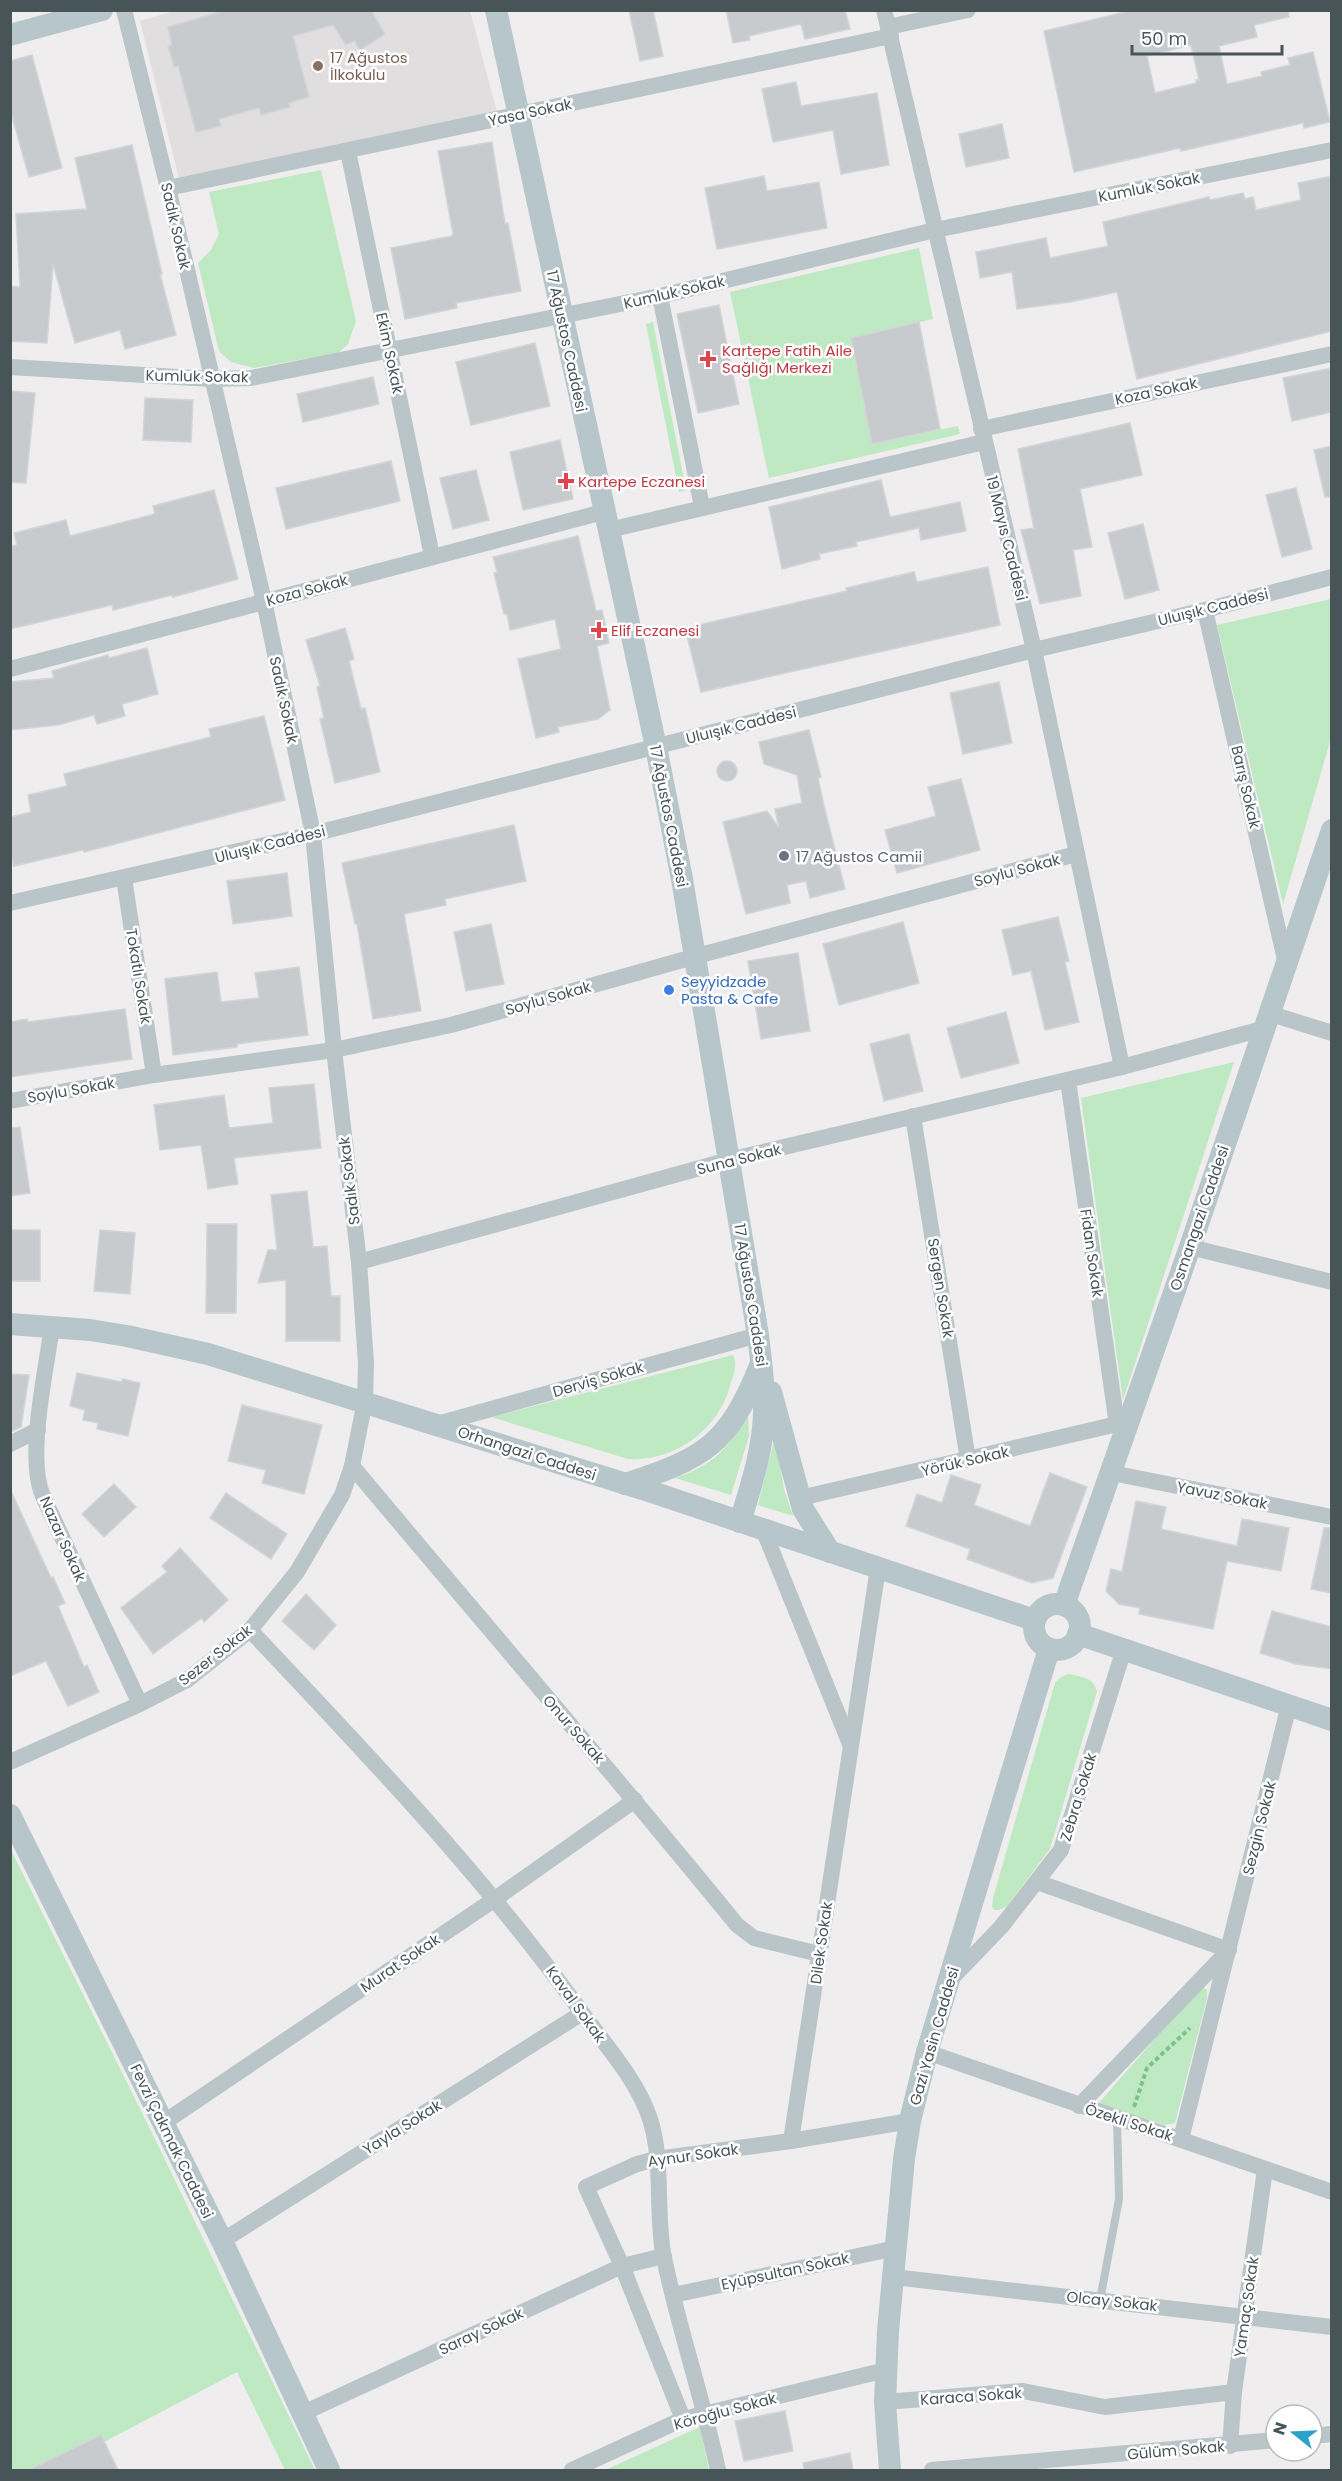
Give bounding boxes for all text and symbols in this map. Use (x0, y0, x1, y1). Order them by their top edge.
scale bar (1132, 18, 1282, 56)
text: 50 m (1141, 26, 1187, 51)
place label: 17 Ağustos İlkokulu (330, 47, 408, 85)
marker: 17 Ağustos İlkokulu (311, 59, 325, 73)
street label: Yasa Sokak (486, 93, 574, 131)
street label: Kumluk Sokak (1096, 167, 1202, 207)
street label: Sadık Sokak (156, 181, 196, 272)
street label: 17 Ağustos Caddesi (542, 268, 592, 414)
street label: Kumluk Sokak (621, 270, 727, 314)
street label: Ekim Sokak (371, 310, 409, 396)
place label: Kartepe Fatih Aile Sağlığı Merkezi (722, 340, 852, 378)
marker: Kartepe Fatih Aile Sağlığı Merkezi (699, 350, 717, 368)
street label: Kumluk Sokak (145, 365, 249, 387)
street label: Koza Sokak (1113, 372, 1199, 410)
place label: Kartepe Eczanesi (578, 471, 705, 492)
street label: 19 Mayıs Caddesi (981, 473, 1033, 603)
marker: Kartepe Eczanesi (559, 474, 573, 488)
street label: Koza Sokak (264, 569, 350, 611)
street label: Uluışık Caddesi (1156, 583, 1270, 631)
place label: Elif Eczanesi (611, 620, 699, 641)
marker: Elif Eczanesi (592, 623, 606, 637)
street label: Sadık Sokak (265, 655, 304, 746)
street label: Uluışık Caddesi (684, 701, 798, 749)
street label: 17 Ağustos Caddesi (645, 743, 693, 889)
street label: Barış Sokak (1226, 743, 1266, 831)
street label: Uluışık Caddesi (213, 820, 327, 868)
place label: 17 Ağustos Camii (796, 846, 922, 867)
street label: Soylu Sokak (972, 848, 1063, 892)
marker: 17 Ağustos Camii (777, 849, 791, 863)
street label: Tokatlı Sokak (121, 927, 157, 1026)
place label: Seyyidzade Pasta & Cafe (681, 971, 778, 1009)
street label: Soylu Sokak (503, 976, 594, 1020)
marker: Seyyidzade Pasta & Cafe (662, 983, 676, 997)
street label: Soylu Sokak (26, 1072, 116, 1108)
street label: Sadık Sokak (333, 1136, 365, 1226)
street label: Suna Sokak (695, 1138, 784, 1180)
street label: Osmangazi Caddesi (1164, 1143, 1234, 1293)
street label: Fidan Sokak (1075, 1207, 1109, 1299)
street label: 17 Ağustos Caddesi (729, 1222, 773, 1368)
street label: Sergen Sokak (923, 1237, 959, 1340)
street label: Derviş Sokak (550, 1356, 646, 1402)
street label: Orhangazi Caddesi (455, 1421, 599, 1485)
street label: Yörük Sokak (919, 1441, 1011, 1481)
street label: Yavuz Sokak (1175, 1476, 1269, 1514)
street label: Nazar Sokak (35, 1493, 91, 1585)
street label: Sezer Sokak (174, 1620, 256, 1690)
street label: Onur Sokak (538, 1690, 610, 1768)
street label: Zebra Sokak (1055, 1750, 1101, 1844)
street label: Sezgin Sokak (1237, 1778, 1281, 1877)
street label: Dilek Sokak (805, 1900, 837, 1986)
street label: Murat Sokak (356, 1929, 444, 1997)
street label: Kaval Sokak (541, 1962, 611, 2047)
street label: Gazi Yasin Caddesi (904, 1964, 964, 2108)
street label: Fevzi Çakmak Caddesi (125, 2060, 219, 2222)
street label: Yayla Sokak (359, 2094, 446, 2160)
street label: Özekli Sokak (1082, 2098, 1176, 2146)
street label: Aynur Sokak (646, 2138, 740, 2172)
street label: Eyüpsultan Sokak (719, 2247, 851, 2295)
street label: Yamaç Sokak (1229, 2255, 1264, 2359)
street label: Olcay Sokak (1066, 2286, 1159, 2316)
street label: Saray Sokak (435, 2302, 527, 2360)
street label: Karaca Sokak (919, 2382, 1023, 2410)
street label: Köroğlu Sokak (671, 2387, 779, 2435)
north arrow (1264, 2403, 1324, 2463)
text: N (1267, 2419, 1293, 2438)
street label: Gülüm Sokak (1126, 2435, 1226, 2465)

